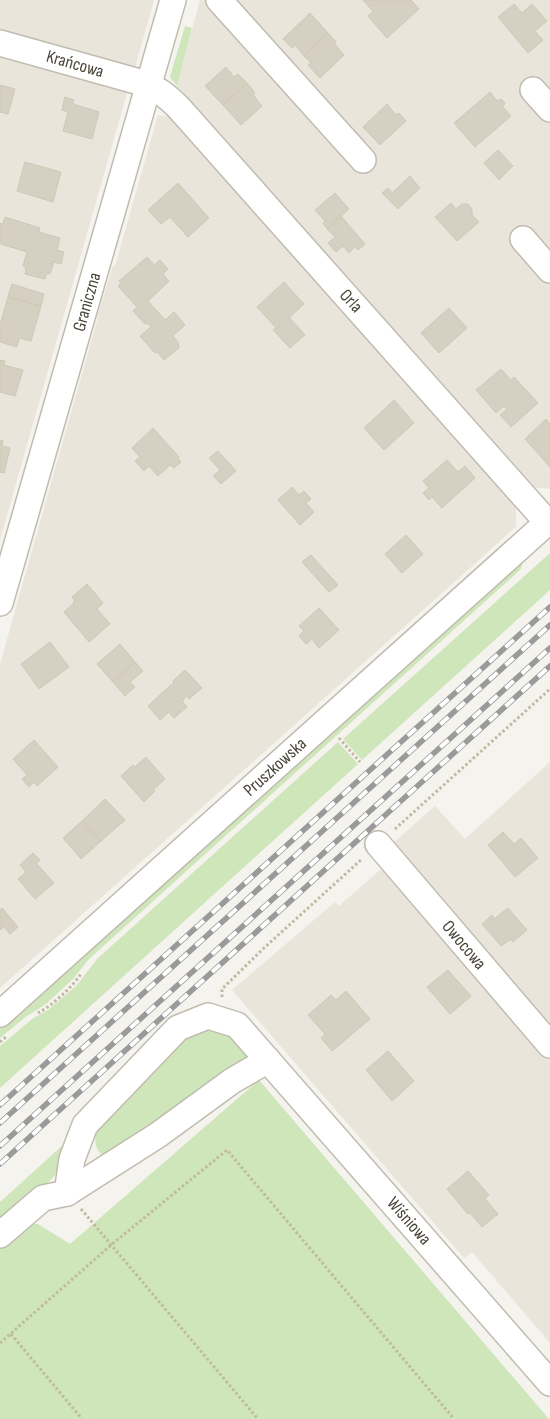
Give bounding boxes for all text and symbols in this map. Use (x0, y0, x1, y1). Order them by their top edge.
street label: Krańcowa (44, 46, 106, 82)
street label: Graniczna (69, 270, 105, 334)
street label: Orla (335, 285, 367, 317)
street label: Pruszkowska (239, 733, 311, 801)
street label: Owocowa (437, 916, 491, 974)
street label: Wiśniowa (382, 1193, 436, 1249)

